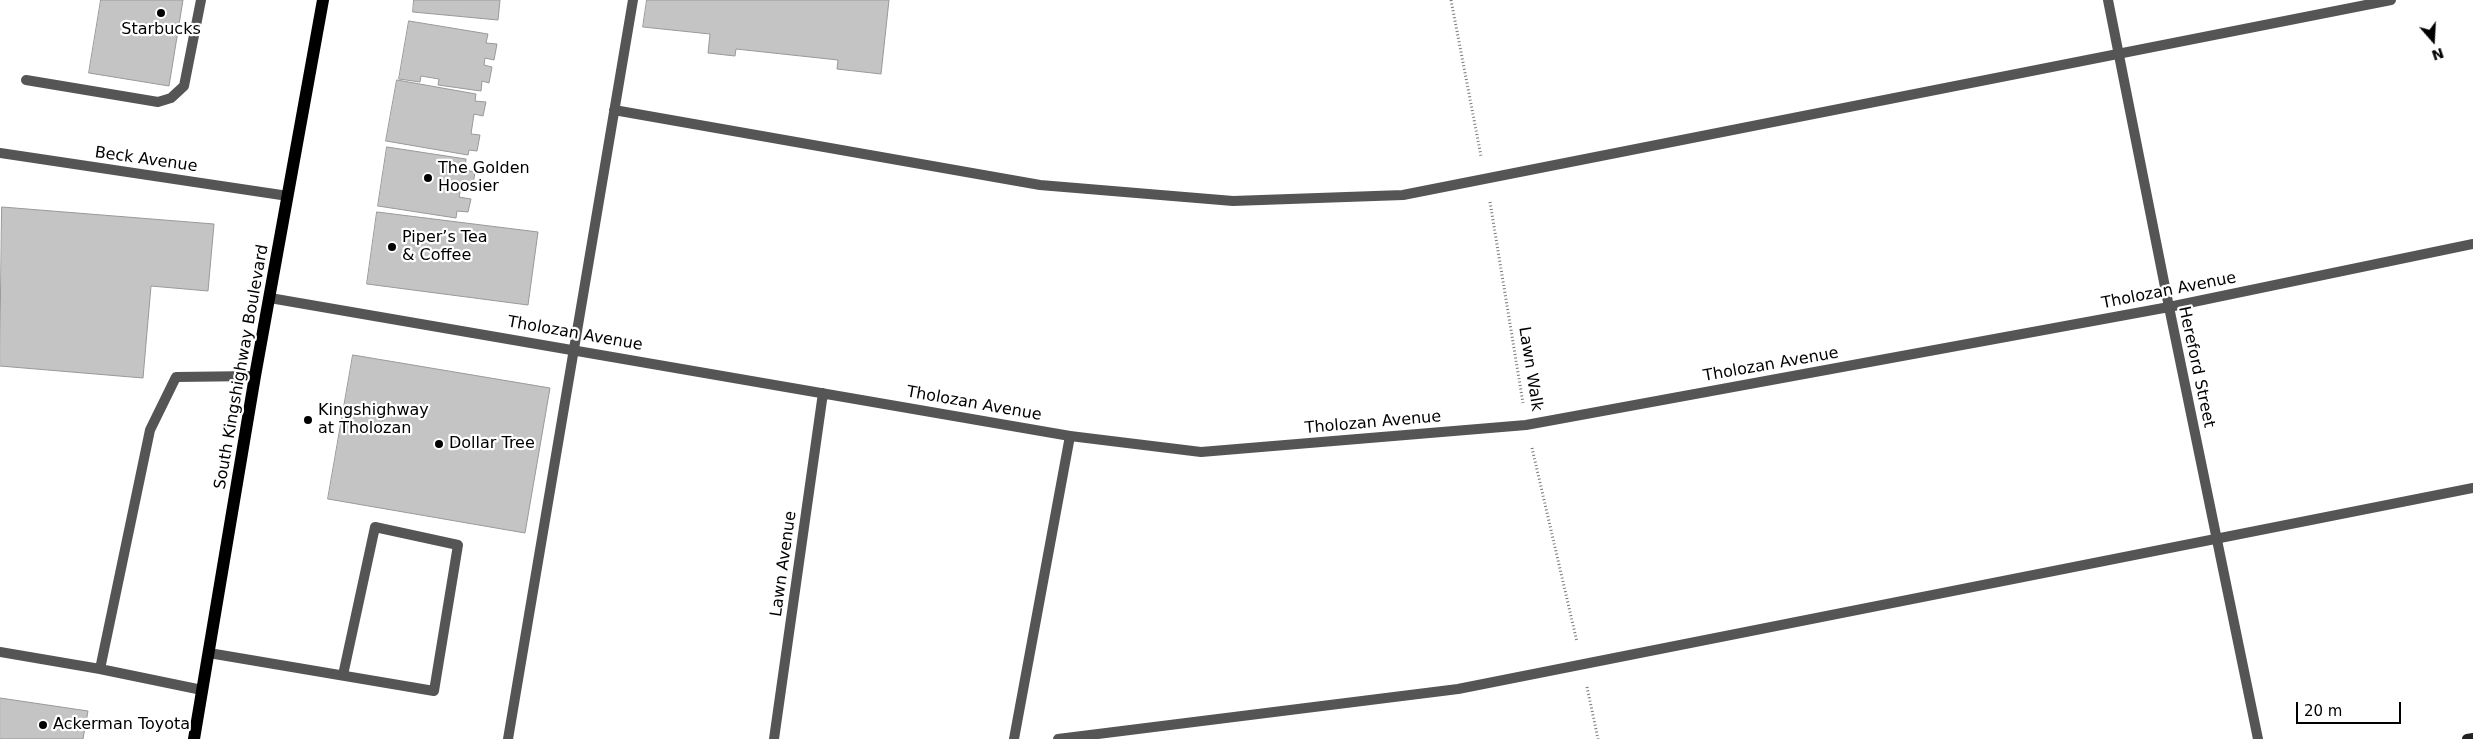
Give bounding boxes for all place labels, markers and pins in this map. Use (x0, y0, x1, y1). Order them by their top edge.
marker: Starbucks (155, 7, 167, 19)
place label: Starbucks (121, 20, 201, 40)
place label: The Golden Hoosier (438, 159, 530, 197)
marker: The Golden Hoosier (422, 172, 434, 184)
place label: Piper’s Tea & Coffee (402, 228, 488, 266)
marker: Piper’s Tea & Coffee (386, 241, 398, 253)
place label: Kingshighway at Tholozan (318, 401, 429, 439)
marker: Kingshighway at Tholozan (302, 414, 314, 426)
place label: Dollar Tree (449, 434, 535, 454)
marker: Dollar Tree (433, 438, 445, 450)
place label: Ackerman Toyota (53, 715, 190, 735)
marker: Ackerman Toyota (37, 719, 49, 731)

